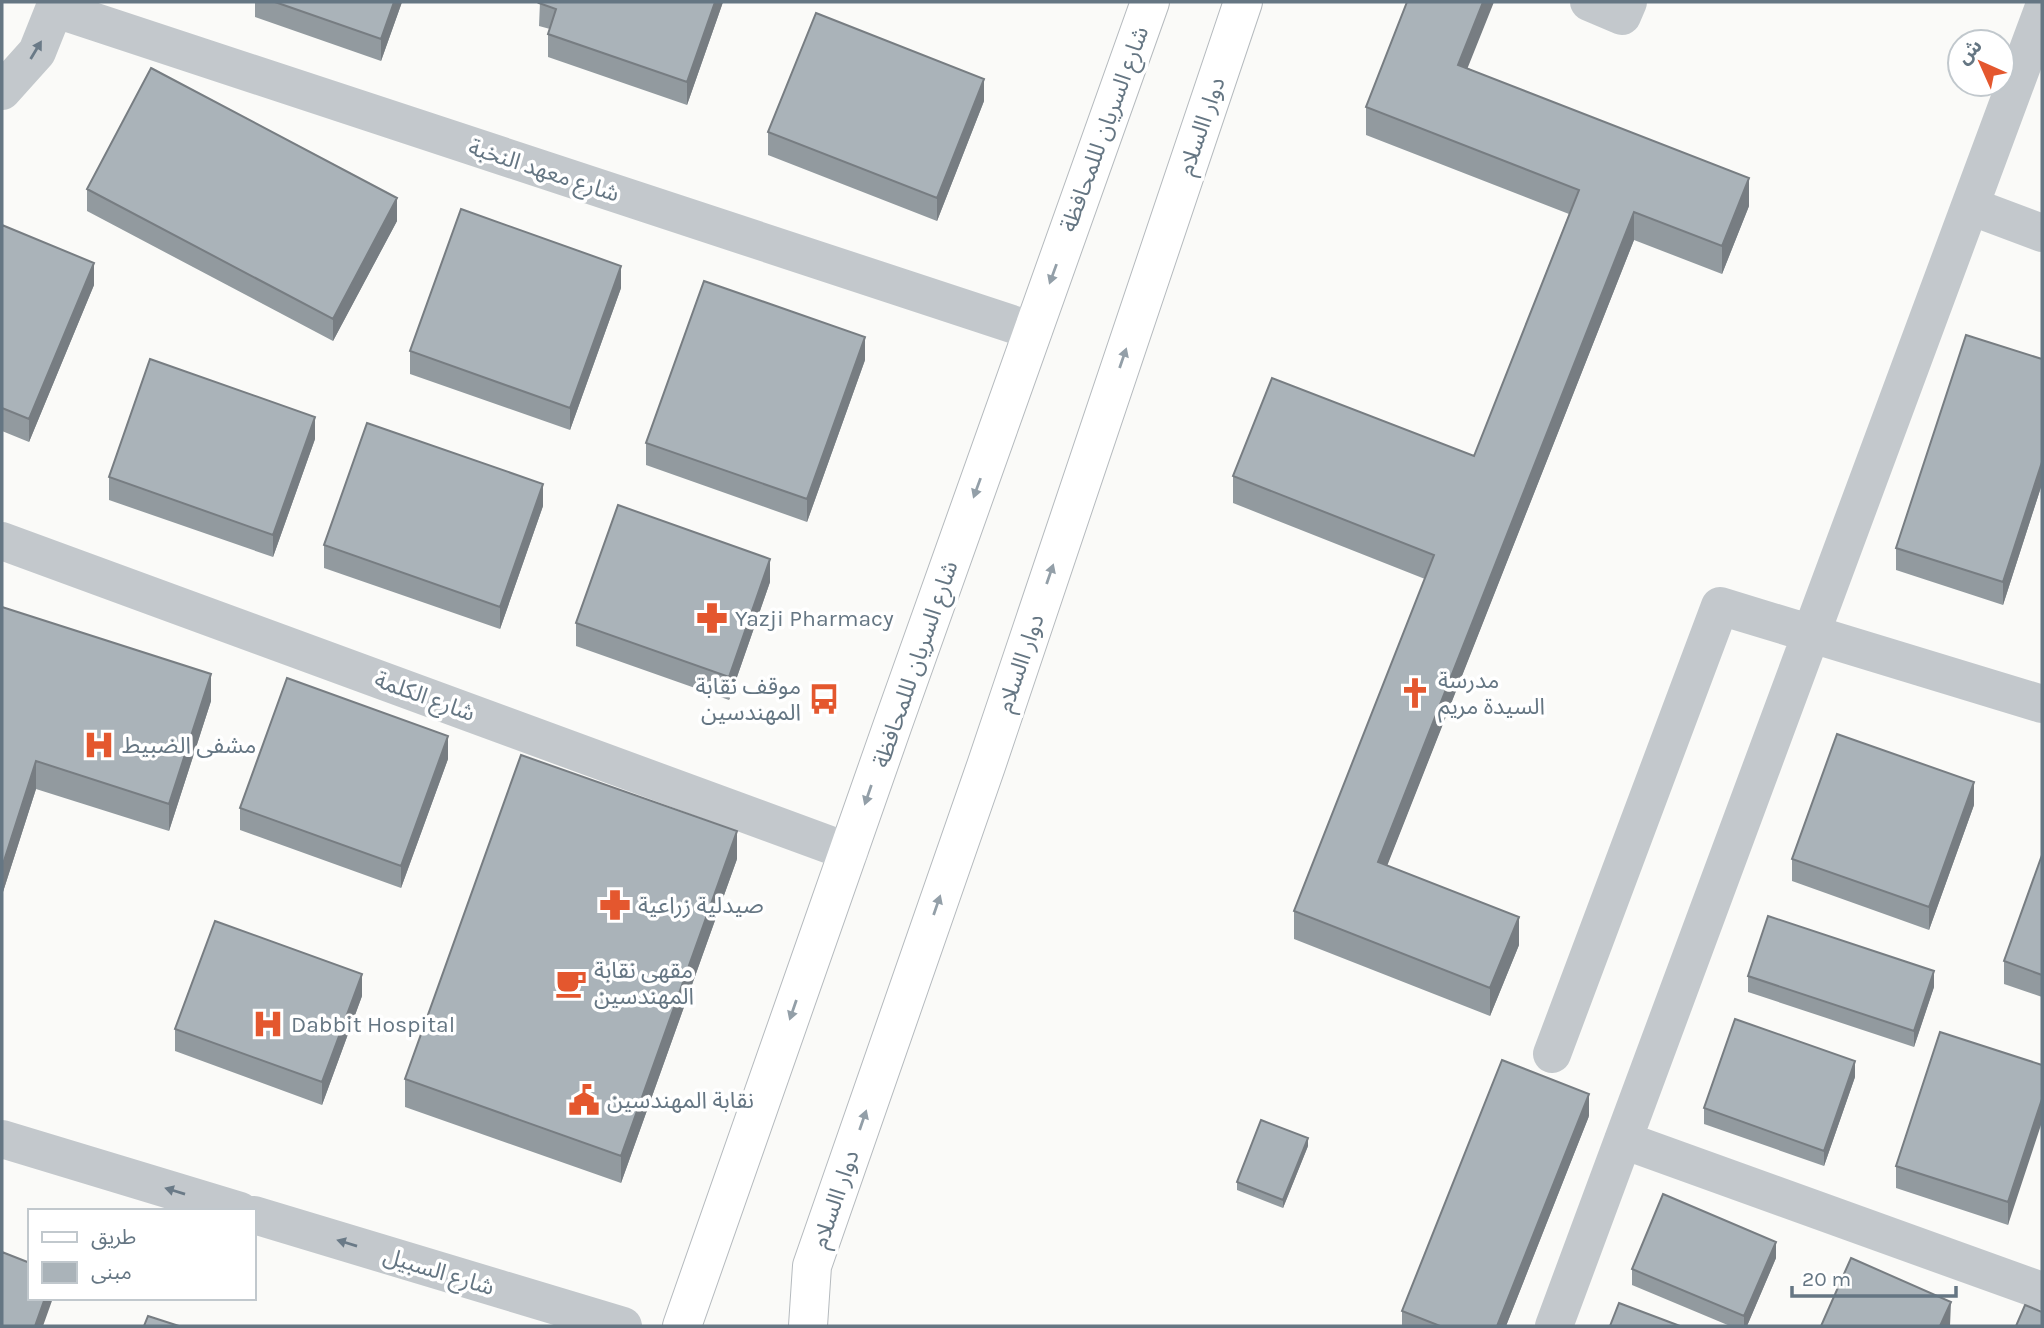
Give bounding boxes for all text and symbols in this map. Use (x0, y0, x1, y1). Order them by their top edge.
street label: شارع السريان لللمحافظة (1055, 23, 1157, 237)
north arrow (1946, 28, 2016, 98)
text: ش (1953, 35, 1987, 69)
one-way arrow (30, 41, 42, 60)
street label: دوار االسلام (1172, 74, 1235, 180)
street label: شارع معهد النخبة (464, 133, 623, 210)
one-way arrow (1047, 263, 1058, 284)
one-way arrow (1118, 347, 1129, 368)
one-way arrow (971, 478, 982, 499)
street label: شارع السريان لللمحافظة (867, 557, 966, 772)
one-way arrow (1046, 563, 1056, 584)
pharmacy icon: Yazji Pharmacy (695, 601, 729, 635)
place label: Yazji Pharmacy (735, 605, 894, 632)
street label: دوار االسلام (991, 611, 1054, 717)
street label: شارع الكلمة (370, 666, 479, 730)
place label: مدرسة السيدة مريم (1438, 667, 1545, 723)
place label: موقف نقابة المهندسين (695, 673, 801, 726)
church icon: مدرسة السيدة مريم (1398, 676, 1432, 710)
bus stop icon: موقف نقابة المهندسين (807, 682, 841, 716)
hospital icon: مشفى الضبيط (82, 728, 116, 762)
place label: مشفى الضبيط (122, 732, 256, 759)
one-way arrow (862, 785, 873, 806)
pharmacy icon: صيدلية زراعية (598, 888, 632, 922)
place label: صيدلية زراعية (638, 892, 764, 919)
one-way arrow (932, 894, 943, 915)
place label: مقهى نقابة المهندسين (594, 957, 694, 1010)
cafe icon: مقهى نقابة المهندسين (554, 966, 588, 1000)
one-way arrow (788, 999, 799, 1020)
hospital icon: Dabbit Hospital (251, 1007, 285, 1041)
place label: Dabbit Hospital (291, 1011, 455, 1038)
public building icon: نقابة المهندسين (567, 1083, 601, 1117)
place label: نقابة المهندسين (607, 1087, 754, 1114)
one-way arrow (858, 1109, 869, 1130)
street label: دوار االسلام (806, 1147, 869, 1253)
one-way arrow (164, 1185, 185, 1196)
legend (28, 1209, 256, 1300)
text: طريق (91, 1225, 136, 1250)
one-way arrow (336, 1237, 357, 1248)
street label: شارع السبيل (379, 1242, 498, 1304)
scale bar (1792, 1254, 1956, 1298)
text: مبنى (91, 1260, 132, 1284)
text: 20 m (1802, 1267, 1851, 1291)

